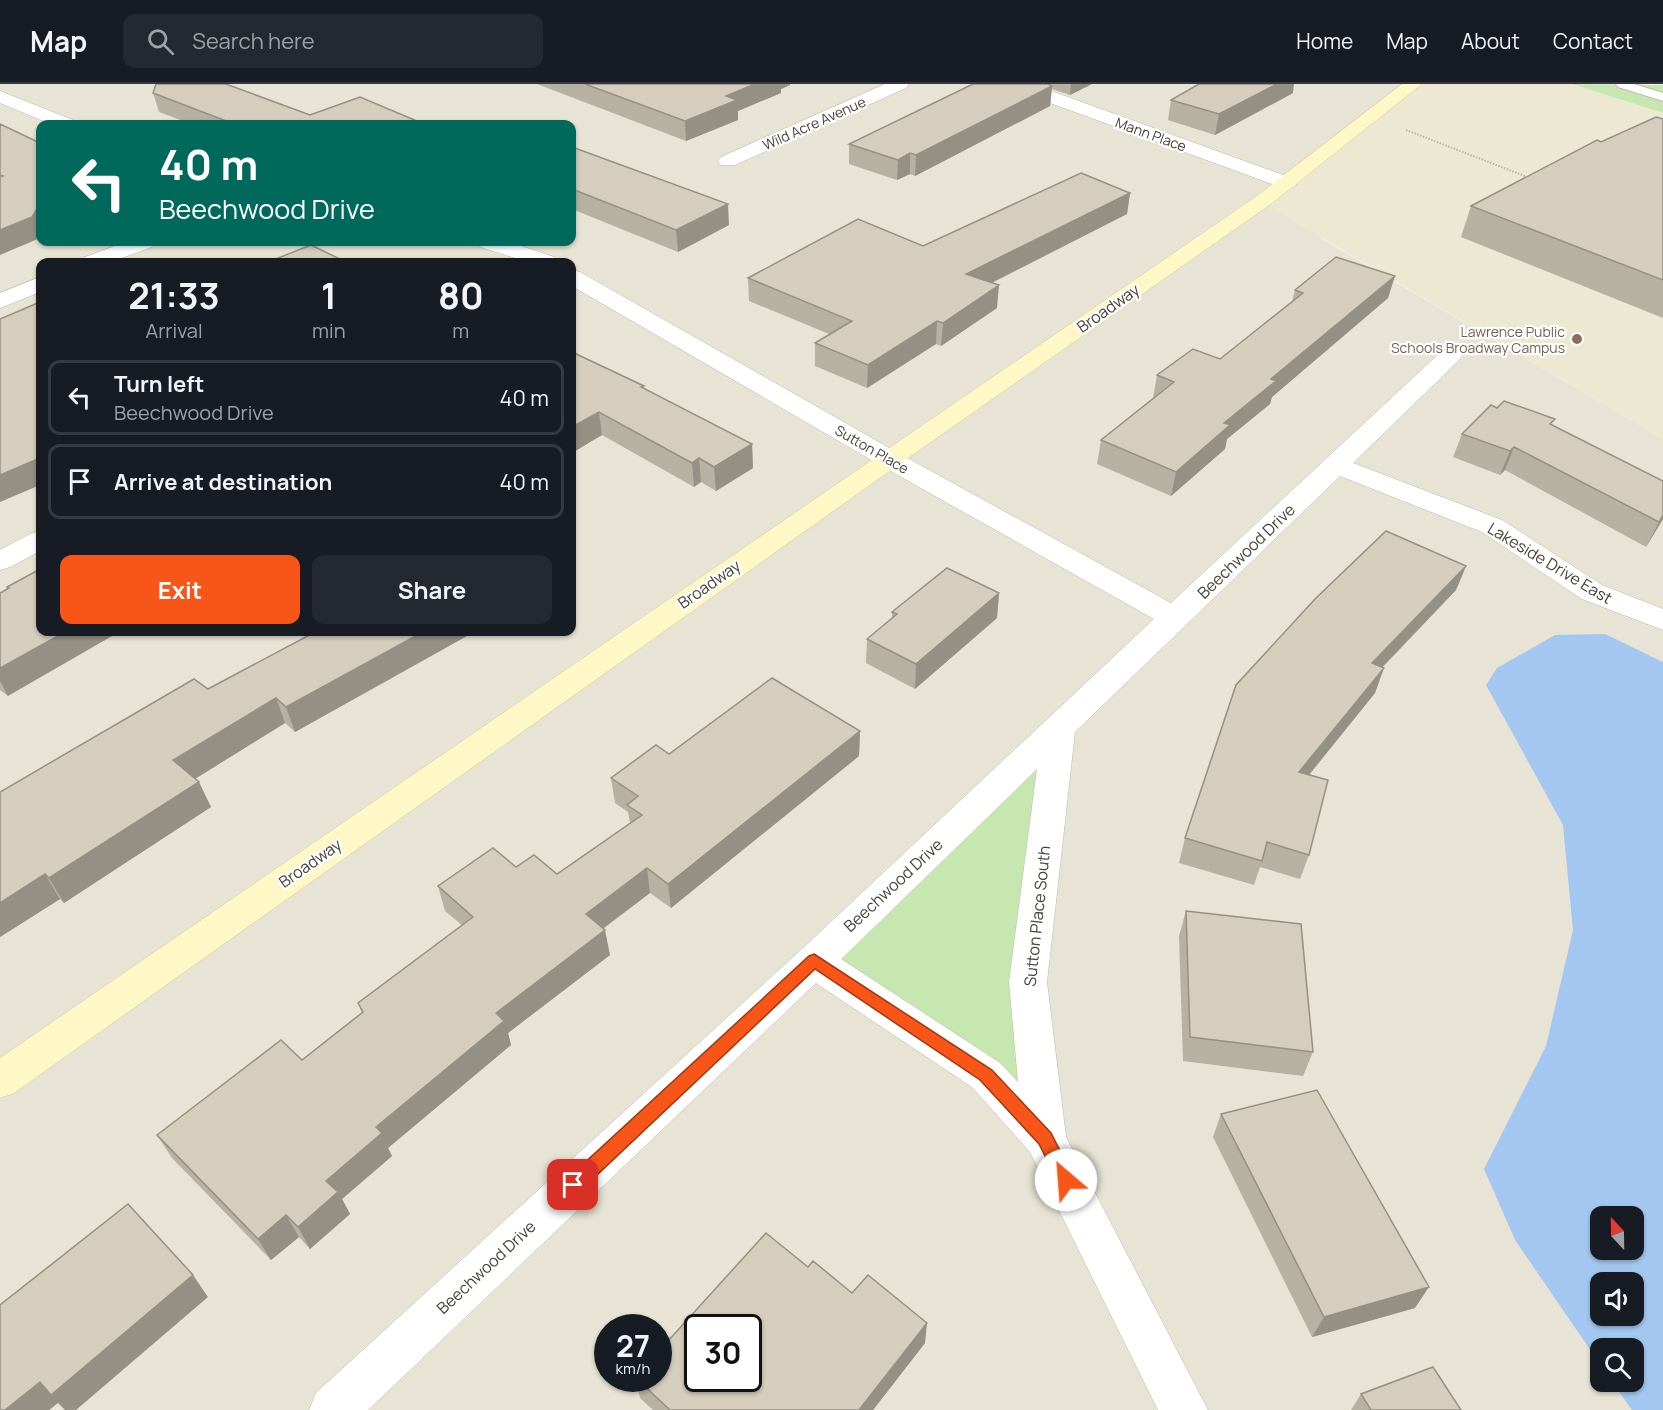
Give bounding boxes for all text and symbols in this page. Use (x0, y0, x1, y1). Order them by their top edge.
search box (123, 14, 543, 68)
text: Map (30, 22, 87, 60)
icon: search (144, 25, 177, 58)
text: Search here (192, 26, 315, 56)
text: Home (1296, 27, 1353, 55)
text: Map (1386, 27, 1428, 55)
text: About (1461, 27, 1520, 55)
text: Contact (1553, 27, 1633, 55)
street label: Wild Acre Avenue (759, 92, 869, 154)
street label: Mann Place (1113, 112, 1189, 156)
text: 40 m (159, 135, 258, 193)
icon: left (60, 144, 138, 222)
text: Beechwood Drive (159, 190, 375, 227)
text: 21:33 (128, 271, 220, 320)
text: 1 (321, 271, 337, 320)
text: 80 (438, 271, 484, 320)
street label: Broadway (1072, 278, 1144, 338)
text: Arrival (145, 317, 203, 344)
text: min (312, 317, 346, 344)
text: m (452, 317, 469, 344)
place label: Lawrence Public Schools Broadway Campus (1391, 322, 1565, 357)
marker: Lawrence Public Schools Broadway Campus (1570, 332, 1584, 346)
text: Turn left (114, 369, 204, 399)
icon: left (63, 381, 96, 414)
text: 40 m (500, 383, 549, 413)
text: Beechwood Drive (114, 399, 274, 426)
street label: Sutton Place (832, 420, 912, 478)
icon: arrive (63, 465, 96, 498)
text: Arrive at destination (114, 467, 332, 497)
text: 40 m (500, 467, 549, 497)
street label: Beechwood Drive (1192, 499, 1300, 603)
street label: Lakeside Drive East (1484, 517, 1616, 609)
street label: Broadway (673, 554, 745, 614)
button: Exit (60, 555, 300, 624)
button: Share (312, 555, 552, 624)
street label: Broadway (274, 833, 346, 893)
street label: Beechwood Drive (839, 833, 947, 937)
street label: Sutton Place South (1019, 844, 1055, 988)
position arrow (1034, 1148, 1098, 1212)
pin (547, 1159, 598, 1210)
icon: arrive (556, 1168, 589, 1201)
north arrow (1590, 1206, 1644, 1260)
map controls (1590, 1206, 1644, 1392)
street label: Beechwood Drive (432, 1215, 540, 1319)
button: sound (1590, 1272, 1644, 1326)
speed limit sign: 30 (684, 1314, 762, 1392)
text: 27 (616, 1325, 650, 1366)
button: search (1590, 1338, 1644, 1392)
text: km/h (616, 1358, 650, 1379)

